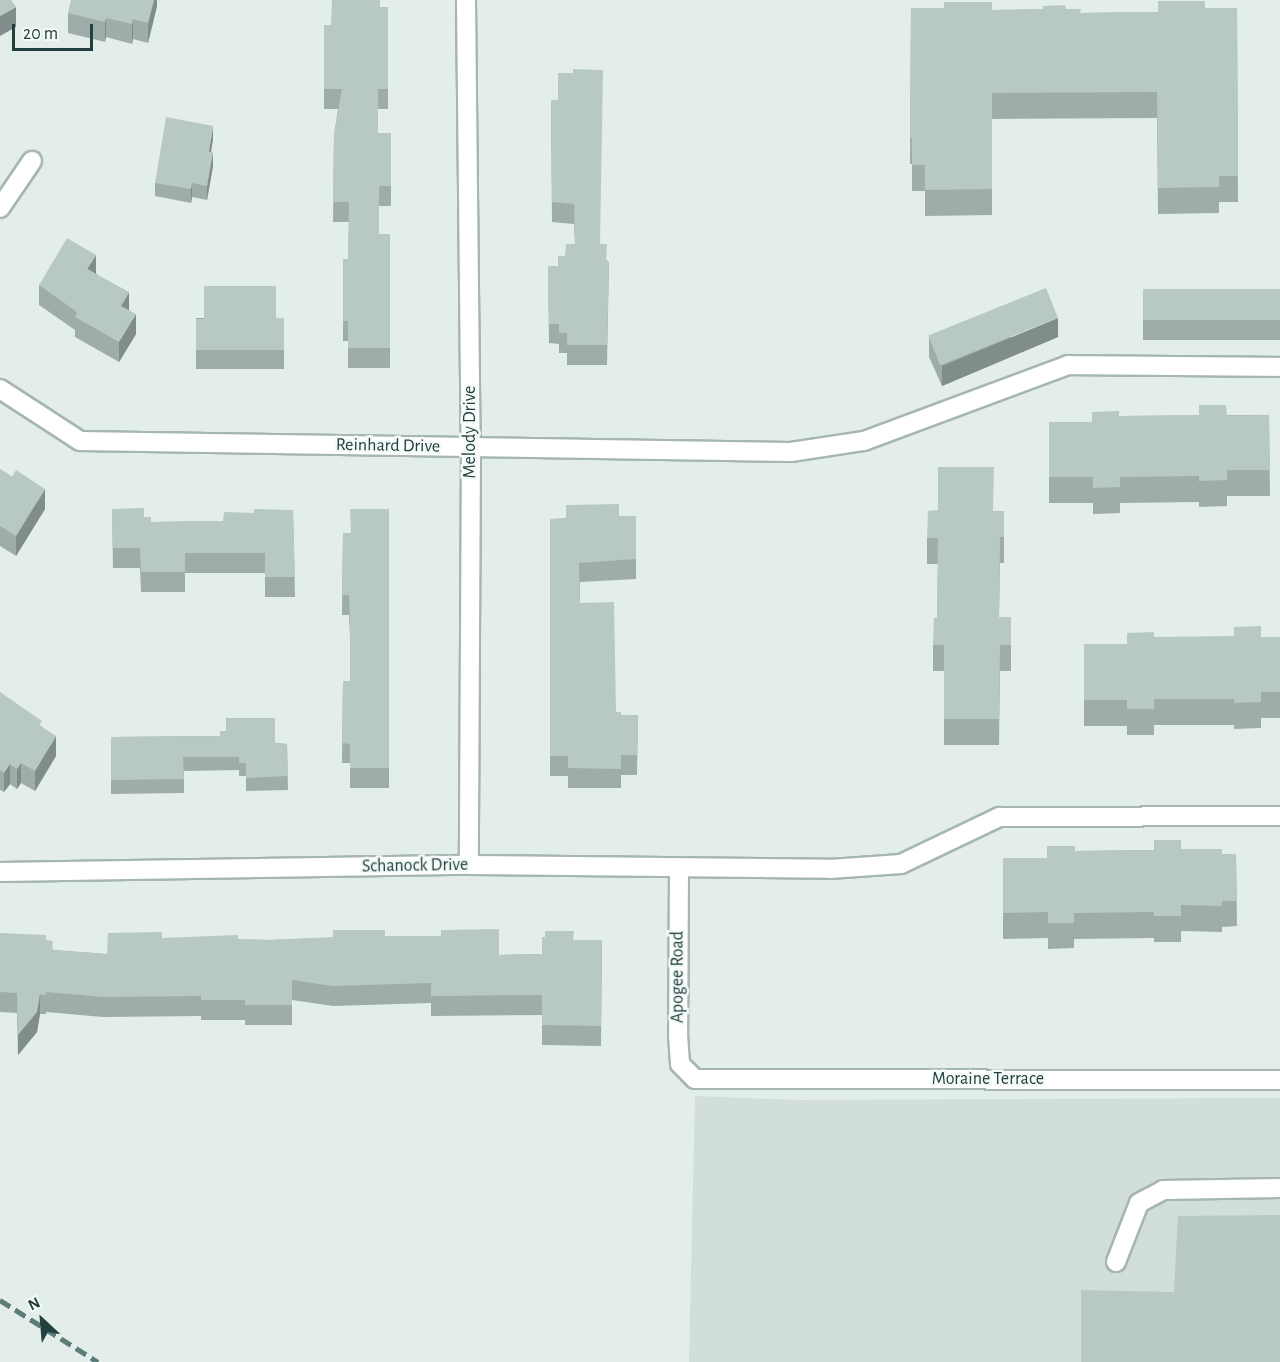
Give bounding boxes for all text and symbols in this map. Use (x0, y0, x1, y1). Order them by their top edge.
scale bar (15, 12, 96, 50)
text: 20 m (23, 25, 58, 43)
street label: Melody Drive (459, 386, 481, 478)
street label: Reinhard Drive (336, 434, 440, 458)
street label: Schanock Drive (362, 854, 468, 878)
street label: Apogee Road (667, 931, 689, 1023)
street label: Moraine Terrace (932, 1068, 1044, 1090)
north arrow (12, 1290, 72, 1350)
text: N (26, 1294, 43, 1313)

